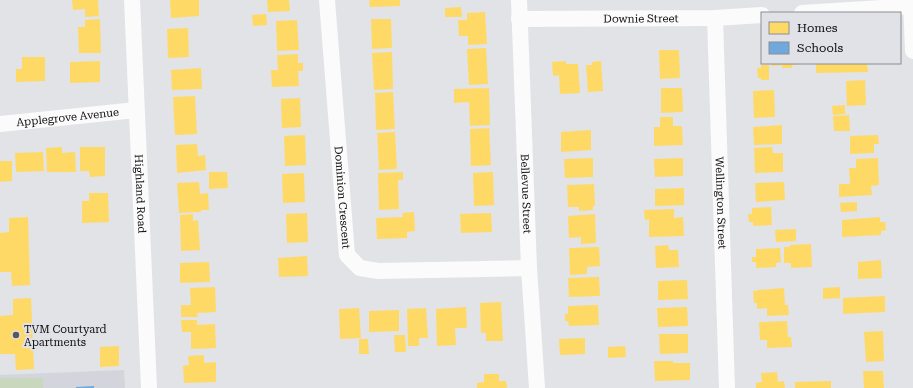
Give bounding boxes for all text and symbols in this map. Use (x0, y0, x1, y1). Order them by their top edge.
street label: Downie Street (603, 12, 679, 25)
legend (761, 12, 901, 64)
text: Homes (797, 21, 838, 35)
text: Schools (797, 41, 844, 55)
street label: Applegrove Avenue (16, 105, 120, 129)
street label: Dominion Crescent (332, 145, 353, 249)
street label: Highland Road (132, 154, 149, 234)
street label: Bellevue Street (518, 154, 534, 234)
street label: Wellington Street (713, 156, 729, 249)
place label: TVM Courtyard Apartments (24, 323, 107, 349)
marker: TVM Courtyard Apartments (11, 330, 21, 340)

